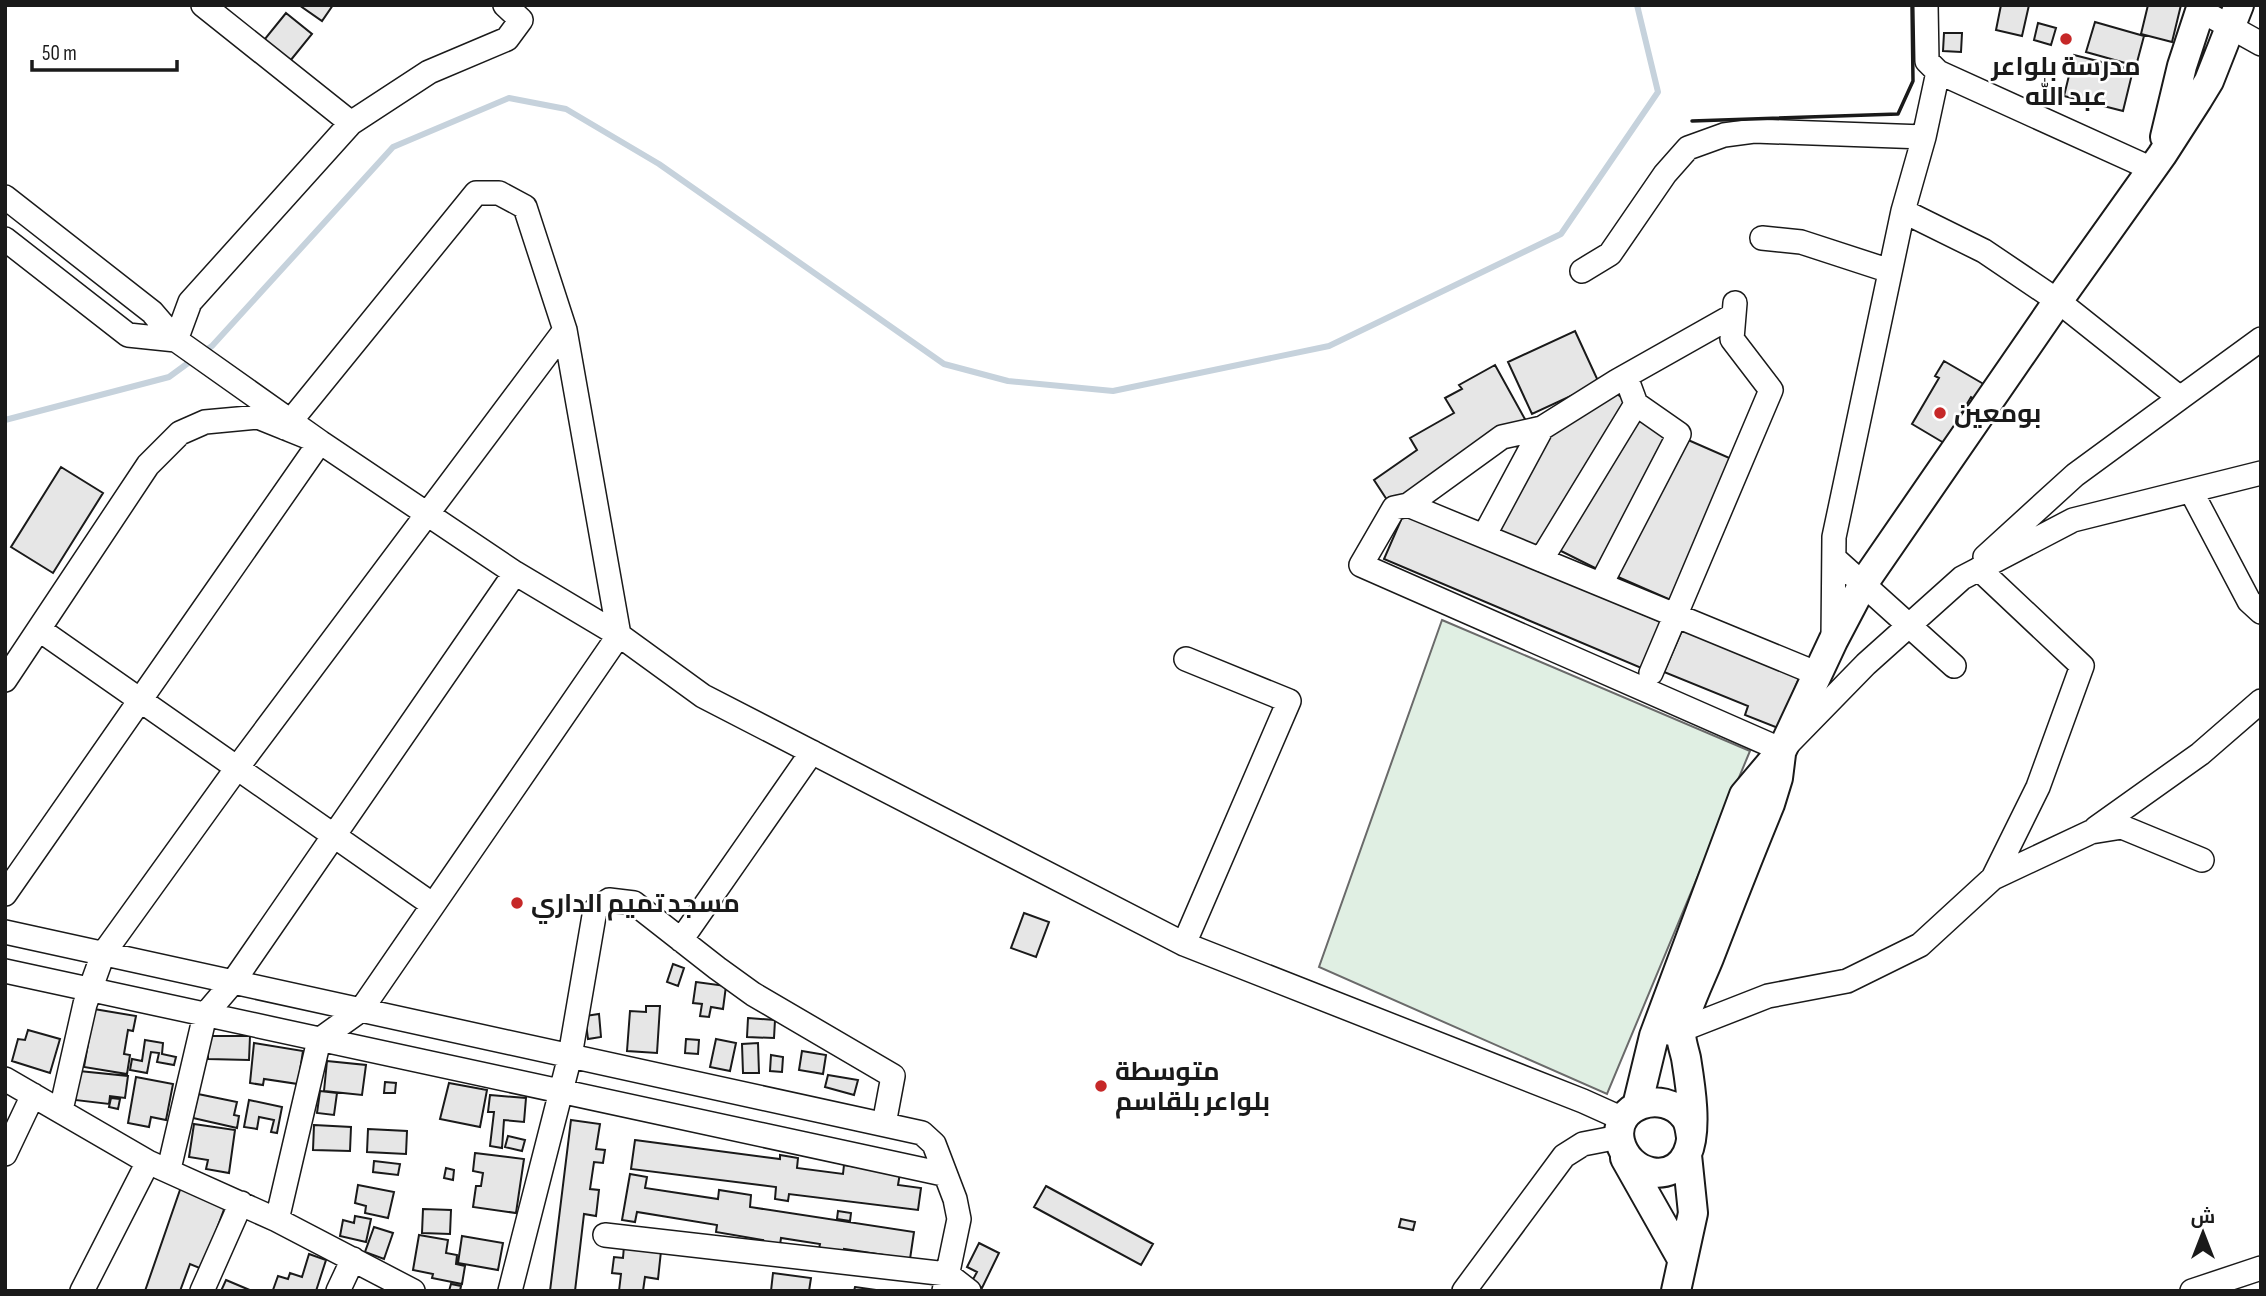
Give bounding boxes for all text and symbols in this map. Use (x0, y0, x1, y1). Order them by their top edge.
scale bar (32, 28, 177, 72)
marker: مدرسة بلواعر عبد الله (2058, 31, 2074, 47)
text: 50 m (42, 41, 77, 66)
place label: مدرسة بلواعر عبد الله (1990, 52, 2141, 113)
place label: بومعين (1954, 399, 2041, 430)
marker: بومعين (1932, 405, 1948, 421)
place label: مسجد تميم الداري (531, 889, 740, 924)
marker: مسجد تميم الداري (509, 895, 525, 911)
place label: متوسطة بلواعر بلقاسم (1115, 1057, 1270, 1119)
marker: متوسطة بلواعر بلقاسم (1093, 1078, 1109, 1094)
north arrow (2168, 1198, 2238, 1268)
text: ش (2191, 1206, 2215, 1229)

